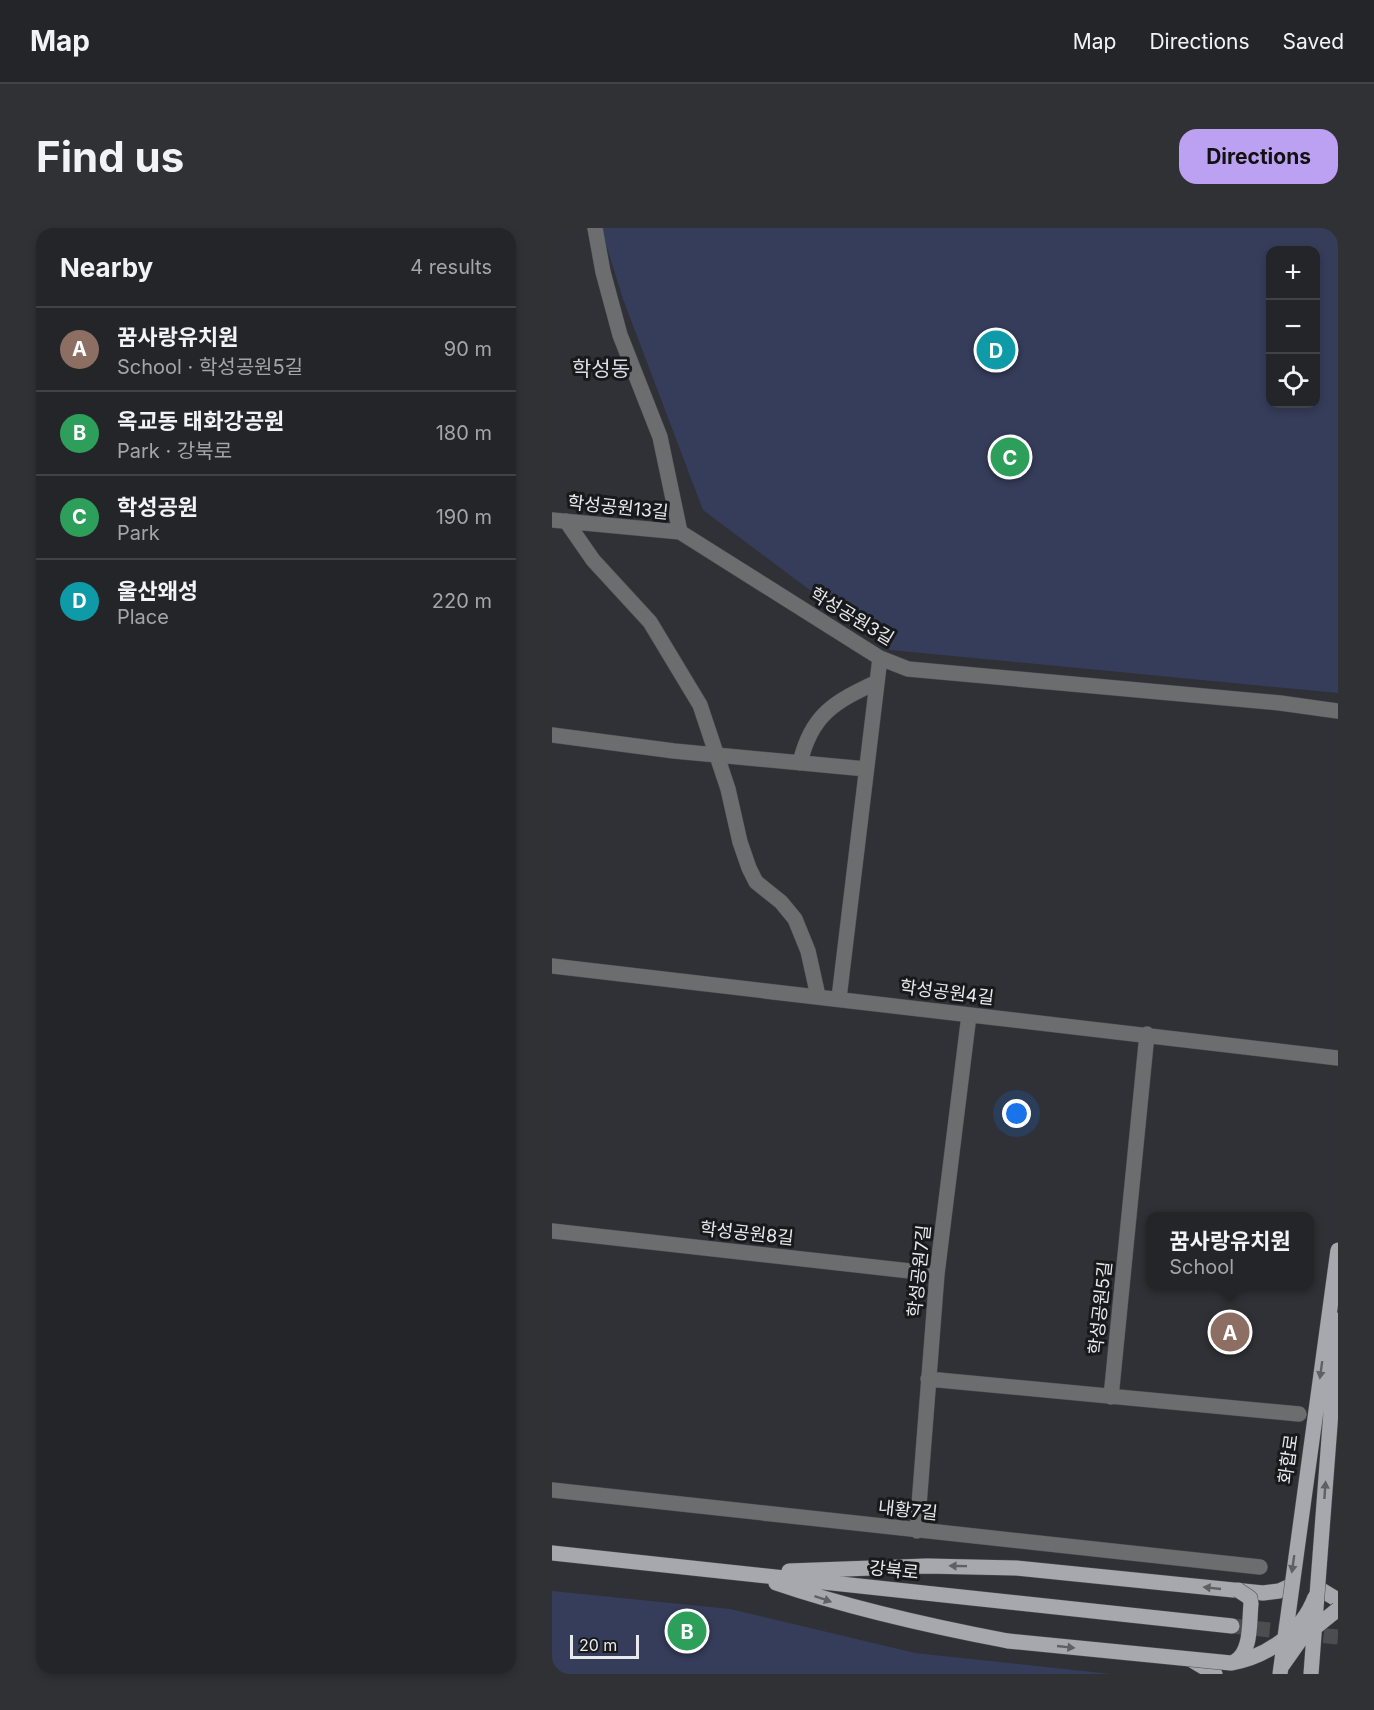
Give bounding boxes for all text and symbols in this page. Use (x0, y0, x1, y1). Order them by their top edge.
text: Map (30, 24, 90, 58)
text: Map (1073, 29, 1116, 54)
text: Directions (1149, 29, 1250, 54)
text: Saved (1283, 29, 1344, 54)
button: Directions (1179, 129, 1338, 184)
text: Find us (36, 131, 184, 182)
map controls (1266, 246, 1320, 408)
button: + (1266, 246, 1320, 300)
text: Nearby (60, 252, 153, 283)
text: 4 results (410, 255, 492, 279)
button: − (1266, 300, 1320, 354)
text: 꿈사랑유치원 (117, 324, 238, 350)
pin: D (976, 328, 1016, 372)
text: A (72, 337, 87, 361)
text: 90 m (444, 337, 492, 361)
button: locate (1266, 354, 1320, 408)
text: School · 학성공원5길 (117, 355, 303, 379)
district label: 학성동 (572, 356, 630, 381)
text: 옥교동 태화강공원 (117, 408, 284, 434)
text: B (73, 421, 86, 445)
text: 180 m (436, 421, 492, 445)
pin: C (990, 434, 1030, 480)
text: Park · 강북로 (117, 439, 232, 463)
street label: 학성공원13길 (567, 491, 669, 523)
text: 학성공원 (117, 494, 198, 520)
text: C (72, 505, 87, 529)
text: 190 m (436, 505, 492, 529)
text: Park (117, 521, 160, 545)
text: 울산왜성 (117, 578, 198, 604)
street label: 학성공원3길 (806, 583, 898, 649)
text: D (72, 589, 87, 613)
text: 220 m (432, 589, 492, 613)
text: Place (117, 605, 169, 629)
street label: 학성공원4길 (899, 976, 995, 1008)
your location (1002, 1099, 1031, 1128)
popup (1146, 1212, 1314, 1290)
street label: 학성공원8길 (699, 1218, 795, 1248)
street label: 학성공원7길 (904, 1224, 934, 1318)
text: 꿈사랑유치원 (1169, 1228, 1291, 1254)
text: School (1169, 1255, 1234, 1279)
street label: 학성공원5길 (1085, 1260, 1115, 1356)
pin: A (1210, 1310, 1250, 1354)
one-way arrow (1316, 1361, 1325, 1380)
street label: 화합로 (1274, 1433, 1302, 1485)
one-way arrow (1321, 1480, 1330, 1499)
street label: 내황7길 (877, 1496, 939, 1524)
one-way arrow (1289, 1554, 1298, 1573)
street label: 강북로 (868, 1557, 920, 1583)
one-way arrow (948, 1562, 967, 1571)
one-way arrow (1203, 1583, 1222, 1593)
one-way arrow (814, 1595, 832, 1605)
pin: B (668, 1608, 706, 1654)
scale bar (570, 1632, 639, 1660)
text: 20 m (579, 1635, 617, 1655)
one-way arrow (1057, 1642, 1076, 1651)

